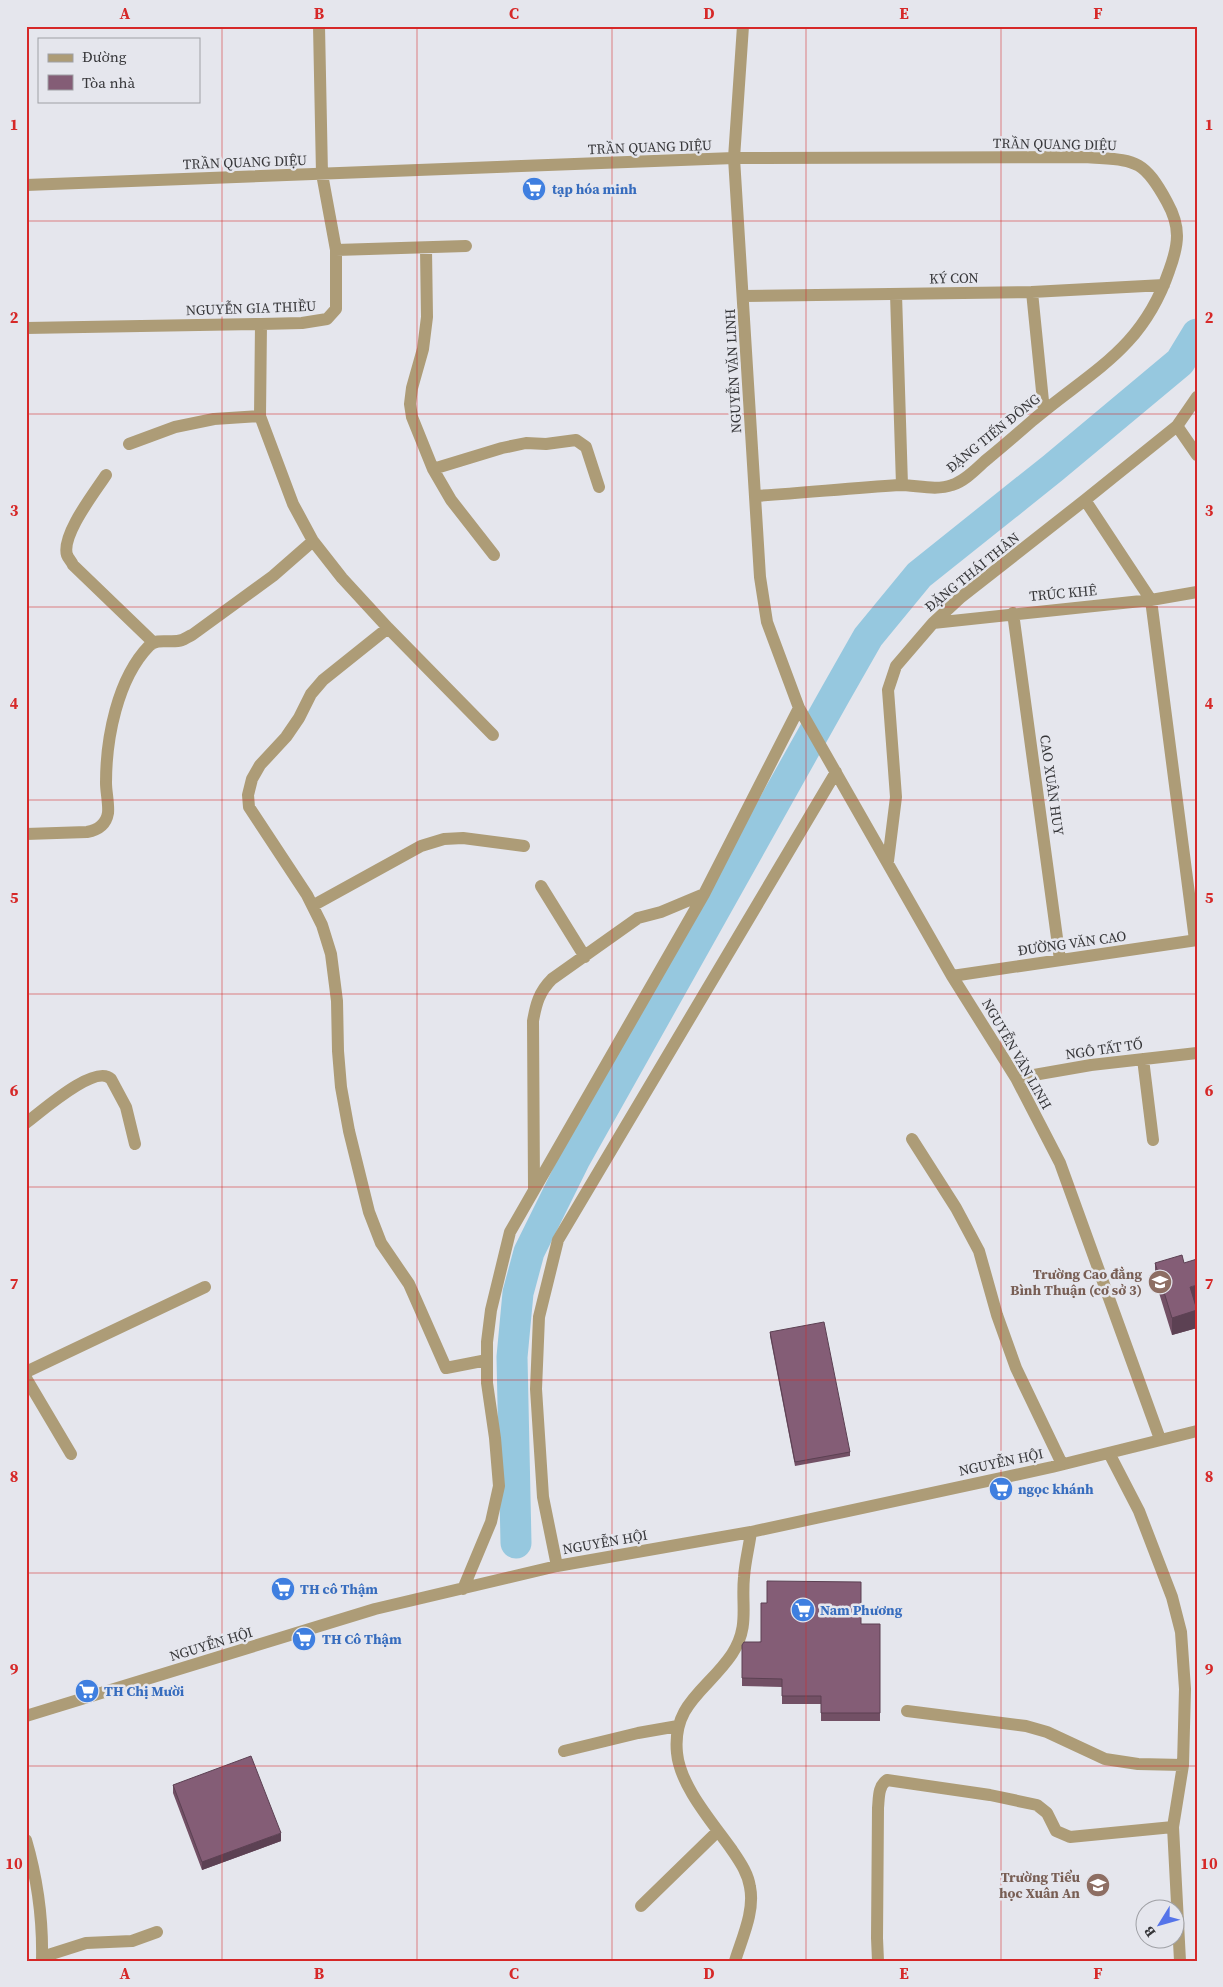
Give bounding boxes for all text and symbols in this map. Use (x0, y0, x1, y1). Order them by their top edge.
text: A (120, 2, 131, 24)
text: B (314, 2, 325, 24)
text: C (509, 2, 519, 24)
text: D (703, 2, 715, 24)
text: E (899, 2, 909, 24)
text: F (1093, 2, 1103, 24)
legend (38, 38, 200, 102)
text: Đường (82, 46, 127, 67)
text: Tòa nhà (82, 72, 135, 93)
text: 1 (10, 113, 18, 135)
text: 1 (1205, 113, 1213, 135)
street label: TRẦN QUANG DIỆU (993, 133, 1117, 155)
street label: TRẦN QUANG DIỆU (588, 135, 712, 159)
street label: TRẦN QUANG DIỆU (183, 150, 307, 174)
supermarket icon: tạp hóa minh (521, 176, 547, 202)
place label: tạp hóa minh (552, 179, 637, 199)
street label: KÝ CON (929, 268, 979, 288)
street label: NGUYỄN GIA THIỀU (186, 296, 316, 320)
text: 2 (10, 306, 19, 328)
text: 2 (1205, 306, 1214, 328)
street label: NGUYỄN VĂN LINH (720, 308, 746, 434)
street label: ĐẶNG TIẾN ĐÔNG (942, 389, 1045, 477)
text: 3 (10, 499, 19, 521)
text: 3 (1205, 499, 1214, 521)
street label: ĐẶNG THÁI THÂN (920, 528, 1024, 616)
street label: TRÚC KHÊ (1028, 580, 1098, 606)
text: 4 (10, 692, 19, 714)
text: 4 (1205, 692, 1214, 714)
street label: CAO XUÂN HUY (1035, 733, 1069, 837)
text: 5 (10, 886, 19, 908)
text: 5 (1205, 886, 1214, 908)
street label: ĐƯỜNG VĂN CAO (1016, 925, 1128, 961)
street label: NGUYỄN VĂN LINH (977, 995, 1057, 1113)
street label: NGÔ TẤT TỐ (1064, 1034, 1144, 1064)
text: 6 (10, 1079, 19, 1101)
text: 6 (1205, 1079, 1214, 1101)
place label: Trường Cao đẳng Bình Thuận (cơ sở 3) (1010, 1264, 1142, 1300)
school or university icon: Trường Cao đẳng Bình Thuận (cơ sở 3) (1147, 1269, 1173, 1295)
text: 7 (10, 1272, 19, 1294)
text: 7 (1205, 1272, 1214, 1294)
street label: NGUYỄN HỘI (957, 1443, 1045, 1481)
text: 8 (10, 1465, 18, 1487)
text: 8 (1205, 1465, 1213, 1487)
supermarket icon: ngọc khánh (988, 1476, 1014, 1502)
place label: ngọc khánh (1018, 1479, 1094, 1499)
street label: NGUYỄN HỘI (561, 1525, 649, 1559)
supermarket icon: TH cô Thậm (270, 1576, 296, 1602)
place label: TH cô Thậm (300, 1579, 378, 1599)
supermarket icon: Nam Phương (790, 1597, 816, 1623)
place label: Nam Phương (820, 1600, 903, 1620)
street label: NGUYỄN HỘI (167, 1622, 255, 1666)
supermarket icon: TH Cô Thậm (291, 1626, 317, 1652)
place label: TH Cô Thậm (322, 1629, 402, 1649)
text: 9 (10, 1658, 19, 1680)
text: 9 (1205, 1658, 1214, 1680)
supermarket icon: TH Chị Mười (74, 1678, 100, 1704)
place label: TH Chị Mười (104, 1681, 185, 1701)
text: 10 (5, 1852, 23, 1874)
text: 10 (1200, 1852, 1218, 1874)
place label: Trường Tiểu học Xuân An (999, 1867, 1080, 1903)
school or university icon: Trường Tiểu học Xuân An (1085, 1872, 1111, 1898)
north arrow (1136, 1900, 1186, 1950)
text: B (1139, 1922, 1160, 1941)
text: A (120, 1962, 131, 1984)
text: B (314, 1962, 325, 1984)
text: C (509, 1962, 519, 1984)
text: D (703, 1962, 715, 1984)
text: E (899, 1962, 909, 1984)
text: F (1093, 1962, 1103, 1984)

